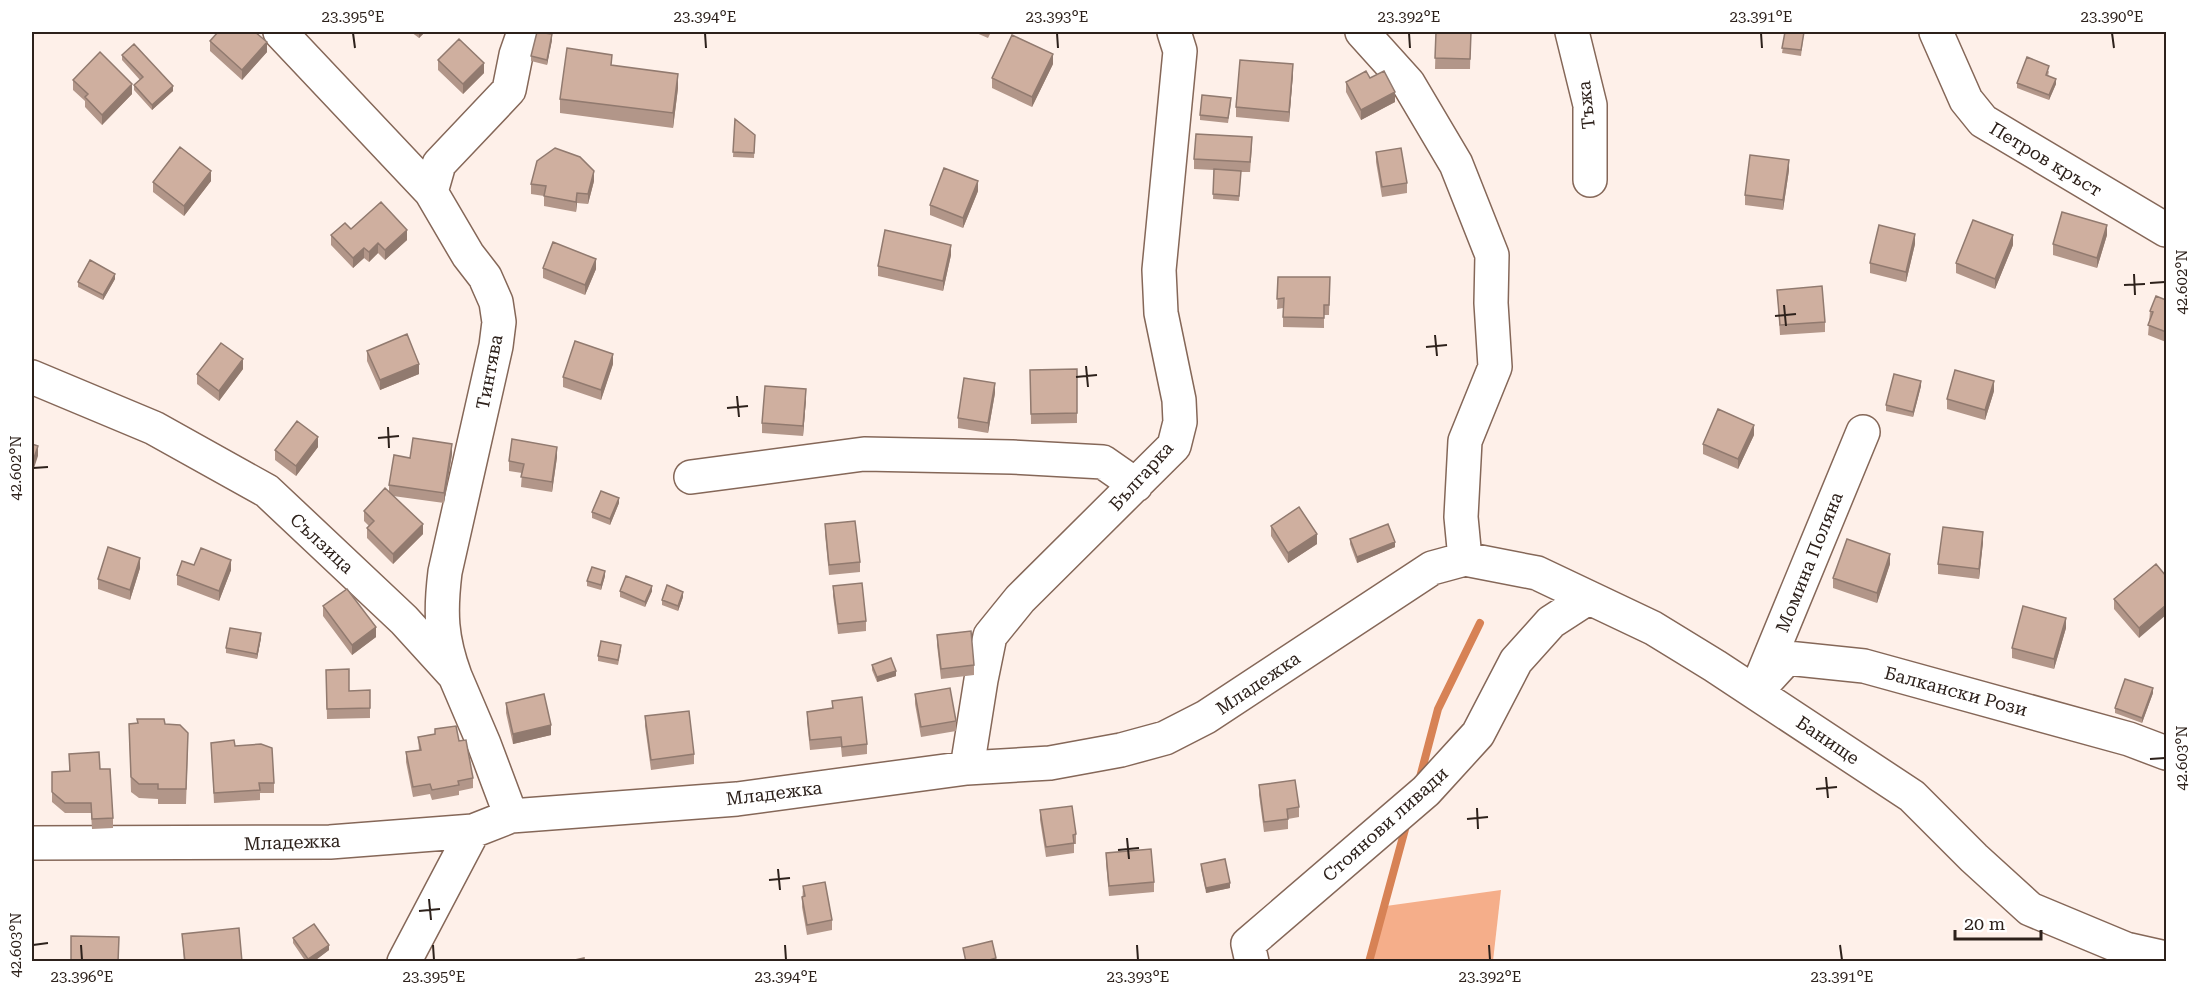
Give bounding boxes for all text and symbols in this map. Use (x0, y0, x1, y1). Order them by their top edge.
text: 23.395°E (322, 8, 384, 26)
text: 23.394°E (674, 8, 736, 26)
text: 23.393°E (1026, 8, 1088, 26)
text: 23.392°E (1378, 8, 1440, 26)
text: 23.391°E (1730, 8, 1792, 26)
text: 23.390°E (2081, 8, 2143, 26)
street label: Тъжа (1573, 80, 1599, 130)
street label: Петров кръст (1986, 117, 2106, 201)
text: 42.602°N (2173, 249, 2191, 315)
street label: Тинтява (471, 332, 507, 411)
text: 42.602°N (7, 435, 25, 501)
street label: Българка (1105, 437, 1178, 515)
street label: Момина Поляна (1771, 489, 1847, 635)
street label: Сълзица (286, 509, 358, 578)
street label: Младежка (1212, 647, 1304, 719)
street label: Балкански Рози (1882, 662, 2030, 720)
street label: Банище (1793, 711, 1864, 769)
text: 42.603°N (2173, 725, 2191, 791)
street label: Стоянови ливади (1318, 762, 1452, 886)
street label: Младежка (725, 777, 823, 809)
street label: Младежка (243, 830, 341, 854)
scale bar (1955, 903, 2040, 941)
text: 42.603°N (7, 912, 25, 978)
text: 20 m (1964, 913, 2005, 934)
text: 23.396°E (51, 968, 113, 986)
text: 23.395°E (403, 968, 465, 986)
text: 23.394°E (755, 968, 817, 986)
text: 23.393°E (1107, 968, 1169, 986)
text: 23.392°E (1459, 968, 1521, 986)
text: 23.391°E (1811, 968, 1873, 986)

